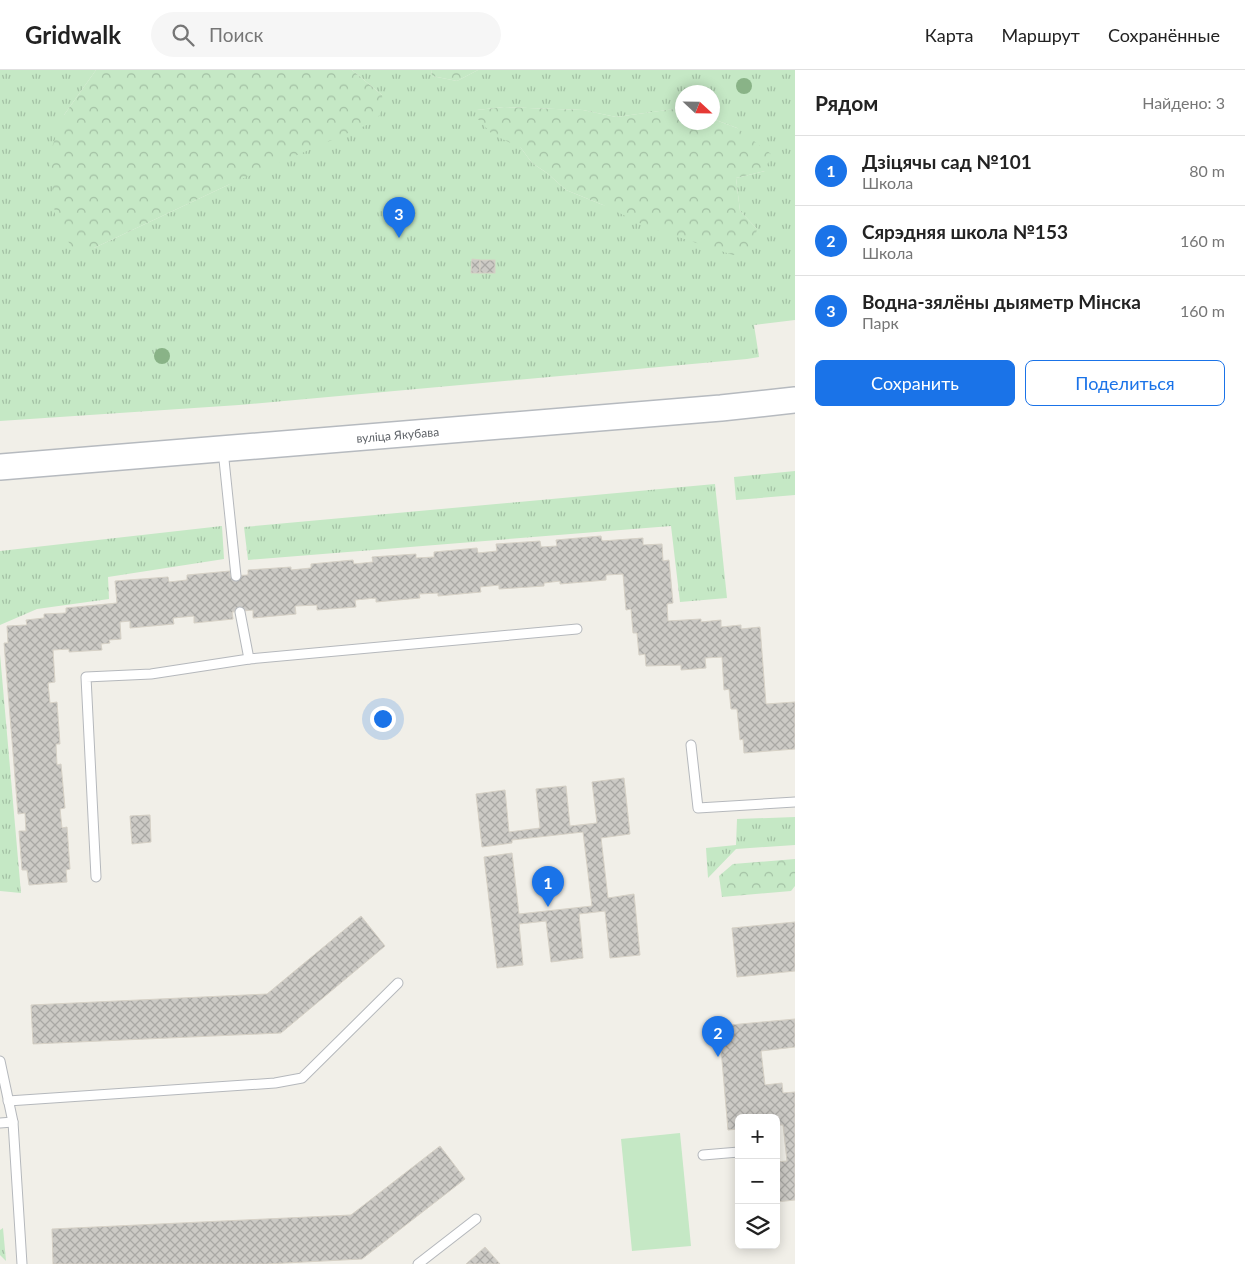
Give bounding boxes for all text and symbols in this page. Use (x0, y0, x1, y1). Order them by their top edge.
search box (151, 12, 501, 57)
text: Gridwalk (25, 20, 121, 49)
icon: search (169, 21, 197, 49)
text: Поиск (209, 23, 263, 46)
text: Карта (925, 24, 973, 46)
text: Маршрут (1001, 24, 1080, 46)
text: Сохранённые (1108, 24, 1220, 46)
north arrow (675, 85, 720, 130)
text: Рядом (815, 90, 878, 115)
text: Найдено: 3 (1142, 93, 1225, 112)
text: Дзіцячы сад №101 (862, 150, 1032, 173)
text: 1 (826, 161, 836, 180)
text: 80 m (1189, 161, 1225, 180)
text: Школа (862, 173, 913, 192)
pin: 3 (383, 197, 415, 238)
text: Сярэдняя школа №153 (862, 220, 1068, 243)
text: 2 (826, 231, 836, 250)
text: 160 m (1180, 231, 1225, 250)
text: Школа (862, 243, 913, 262)
text: Водна-зялёны дыяметр Мінска (862, 290, 1141, 313)
text: 3 (826, 301, 836, 320)
text: 160 m (1180, 301, 1225, 320)
text: Парк (862, 313, 899, 332)
button: Сохранить (815, 360, 1015, 406)
button: Поделиться (1025, 360, 1225, 406)
street label: вуліца Якубава (356, 424, 440, 445)
your location (370, 706, 396, 732)
pin: 1 (532, 866, 564, 907)
pin: 2 (702, 1016, 734, 1057)
map controls (735, 1114, 780, 1249)
button: + (735, 1114, 780, 1159)
button: − (735, 1159, 780, 1204)
button: layers (735, 1204, 780, 1249)

